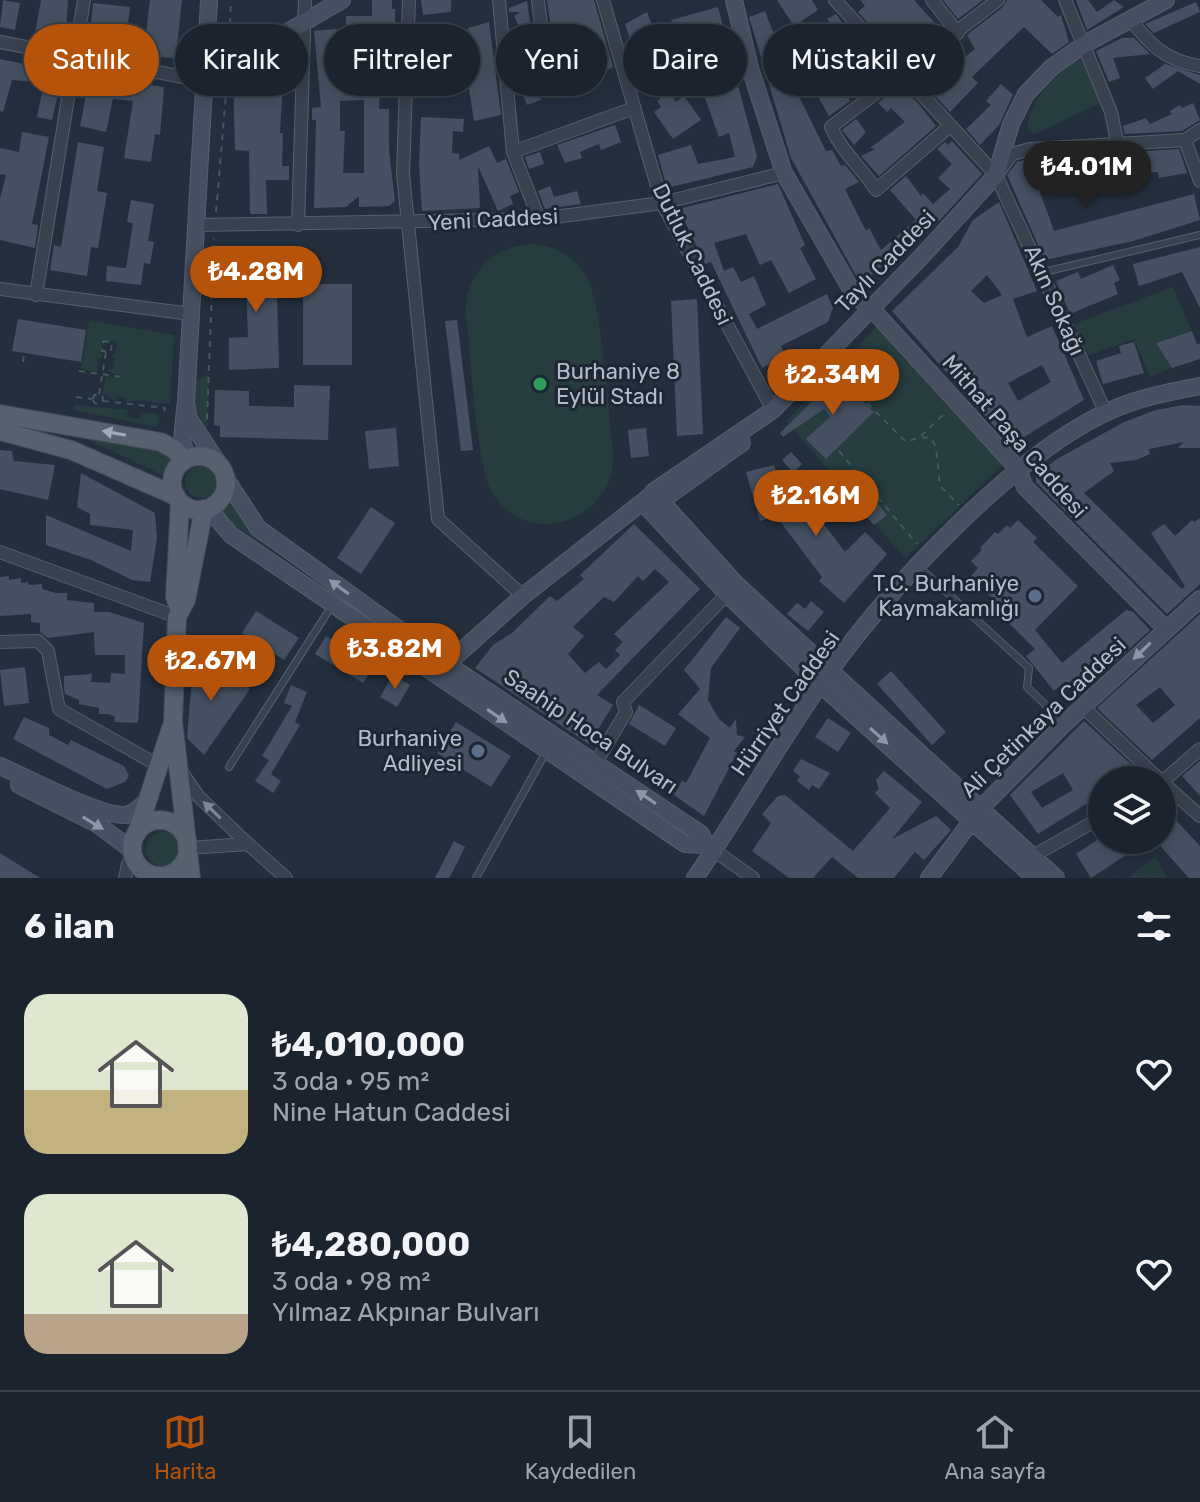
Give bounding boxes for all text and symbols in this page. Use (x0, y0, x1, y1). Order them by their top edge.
chip: Satılık (24, 24, 159, 96)
chip: Kiralık (175, 24, 308, 96)
chip: Filtreler (324, 24, 480, 96)
chip: Yeni (496, 24, 607, 96)
chip: Daire (623, 24, 747, 96)
chip: Müstakil ev (763, 24, 964, 96)
pin: ₺4.01M (1022, 141, 1152, 209)
text: ₺4.01M (1041, 151, 1133, 182)
street label: Dutluk Caddesi (647, 179, 738, 329)
street label: Yeni Caddesi (427, 203, 559, 236)
street label: Taylı Caddesi (830, 204, 941, 318)
street label: Akın Sokağı (1018, 241, 1091, 360)
pin: ₺4.28M (191, 246, 321, 314)
text: ₺4.28M (208, 256, 304, 287)
pin: ₺2.34M (768, 349, 898, 417)
street label: Mithat Paşa Caddesi (936, 349, 1093, 523)
place label: Burhaniye 8 Eylül Stadı (556, 358, 680, 410)
text: ₺2.34M (785, 359, 881, 390)
marker: Burhaniye 8 Eylül Stadı (531, 375, 549, 393)
one-way arrow (101, 426, 126, 439)
pin: ₺2.16M (751, 470, 881, 538)
text: ₺2.16M (772, 480, 860, 511)
place label: T.C. Burhaniye Kaymakamlığı (873, 570, 1019, 622)
one-way arrow (329, 579, 350, 595)
marker: T.C. Burhaniye Kaymakamlığı (1026, 587, 1044, 605)
pin: ₺3.82M (330, 623, 460, 691)
street label: Hürriyet Caddesi (725, 626, 845, 781)
street label: Ali Çetinkaya Caddesi (955, 632, 1132, 803)
text: ₺3.82M (347, 633, 443, 664)
pin: ₺2.67M (146, 635, 276, 703)
one-way arrow (1133, 642, 1152, 660)
text: ₺2.67M (165, 645, 257, 676)
street label: Saahip Hoca Bulvarı (499, 663, 683, 800)
one-way arrow (487, 708, 508, 723)
place label: Burhaniye Adliyesi (357, 725, 462, 777)
one-way arrow (869, 727, 888, 745)
marker: Burhaniye Adliyesi (469, 742, 487, 760)
map controls (1088, 766, 1176, 854)
button: layers (1088, 766, 1176, 854)
one-way arrow (635, 790, 656, 805)
one-way arrow (203, 801, 222, 819)
one-way arrow (81, 815, 104, 830)
icon: filters (1132, 904, 1176, 948)
text: 6 ilan (24, 906, 115, 947)
text: ₺4,010,000 (272, 1024, 465, 1065)
icon: home (88, 1026, 184, 1122)
icon: heart (1132, 1052, 1176, 1096)
text: 3 oda · 95 m² (272, 1066, 429, 1097)
text: Nine Hatun Caddesi (272, 1097, 511, 1128)
text: ₺4,280,000 (272, 1224, 470, 1265)
icon: home (88, 1226, 184, 1322)
icon: heart (1132, 1252, 1176, 1296)
text: 3 oda · 98 m² (272, 1266, 430, 1297)
text: Yılmaz Akpınar Bulvarı (272, 1297, 539, 1328)
tab: Harita (154, 1410, 216, 1485)
tab: Kaydedilen (525, 1410, 636, 1485)
tab: Ana sayfa (945, 1410, 1046, 1485)

